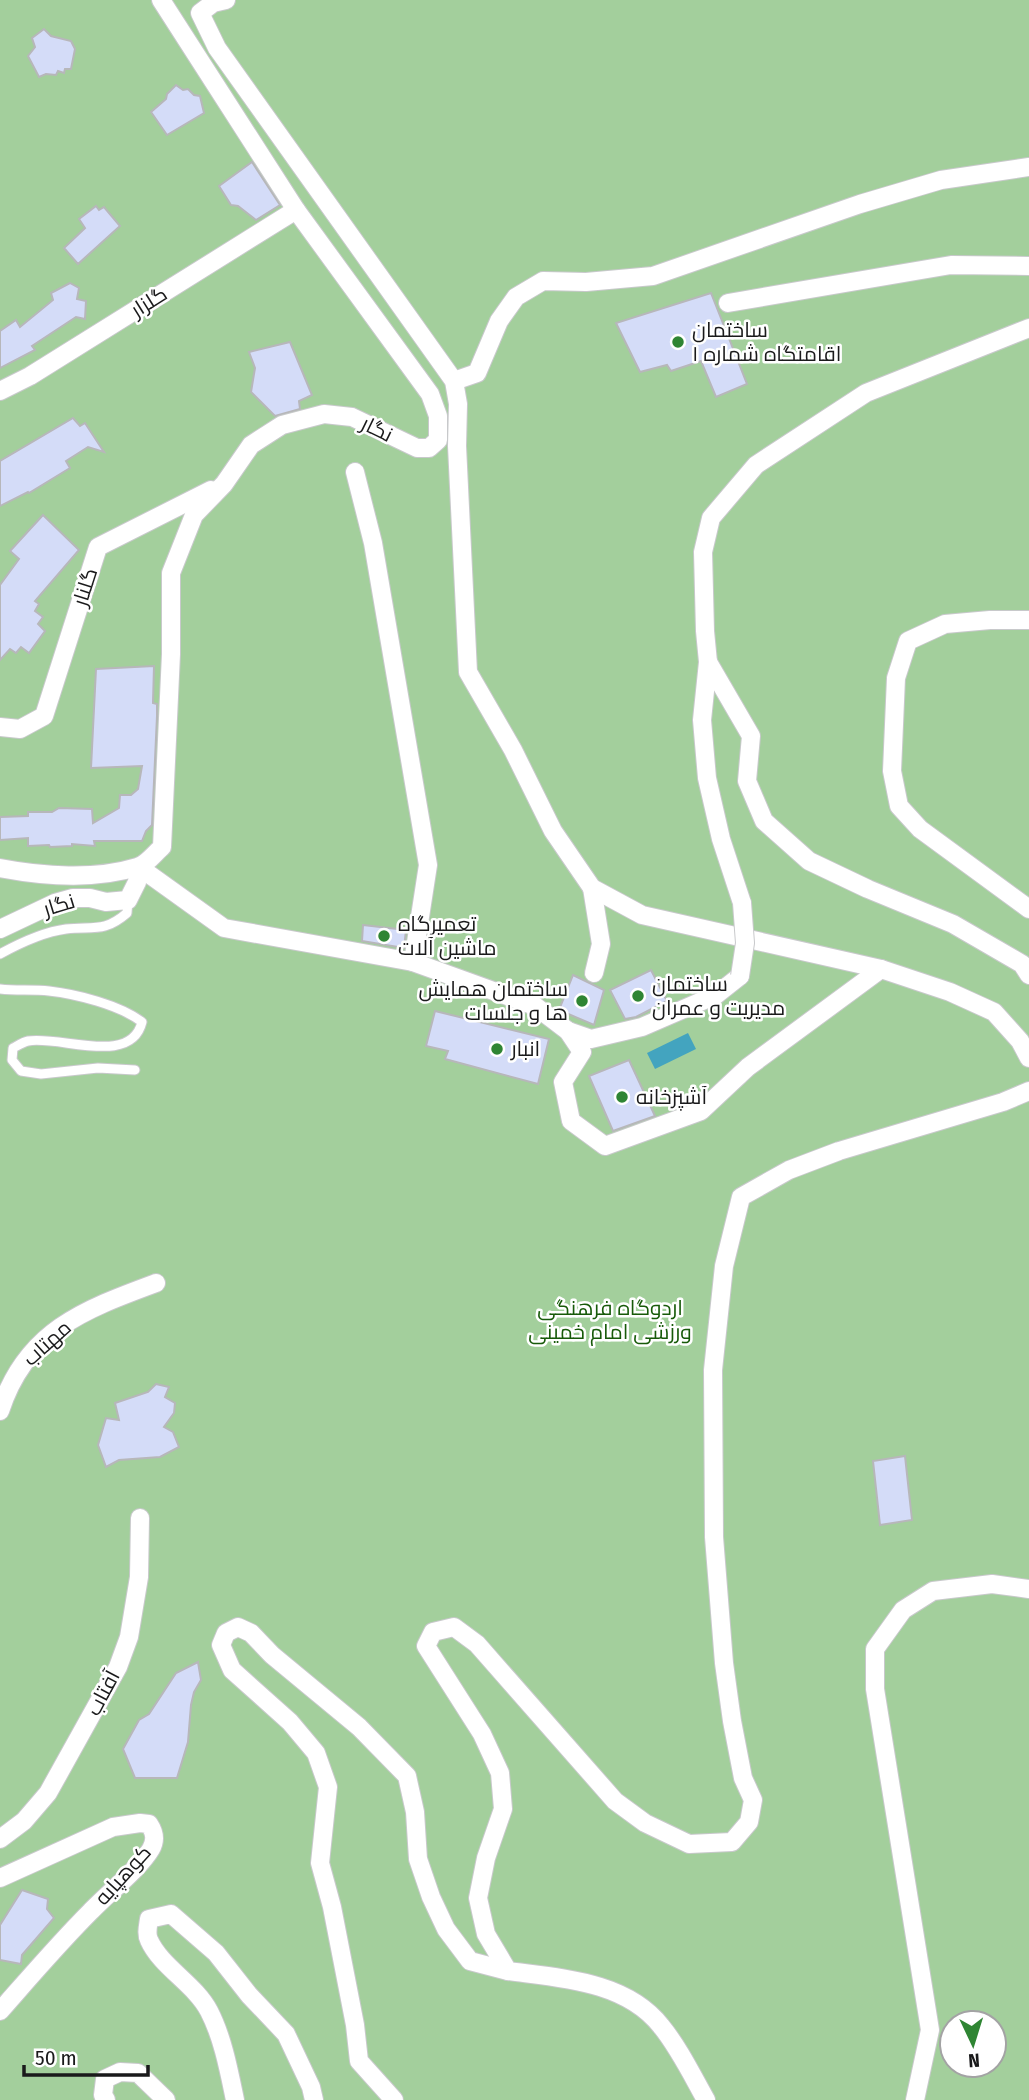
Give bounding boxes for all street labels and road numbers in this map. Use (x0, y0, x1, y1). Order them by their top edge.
street label: گلزار (125, 281, 172, 324)
street label: نگار (356, 410, 397, 448)
street label: گلنار (66, 565, 103, 610)
street label: نگار (39, 888, 78, 922)
street label: مهتاب (17, 1314, 77, 1372)
street label: آفتاب (80, 1666, 126, 1720)
street label: کوهپایه (89, 1840, 157, 1910)

